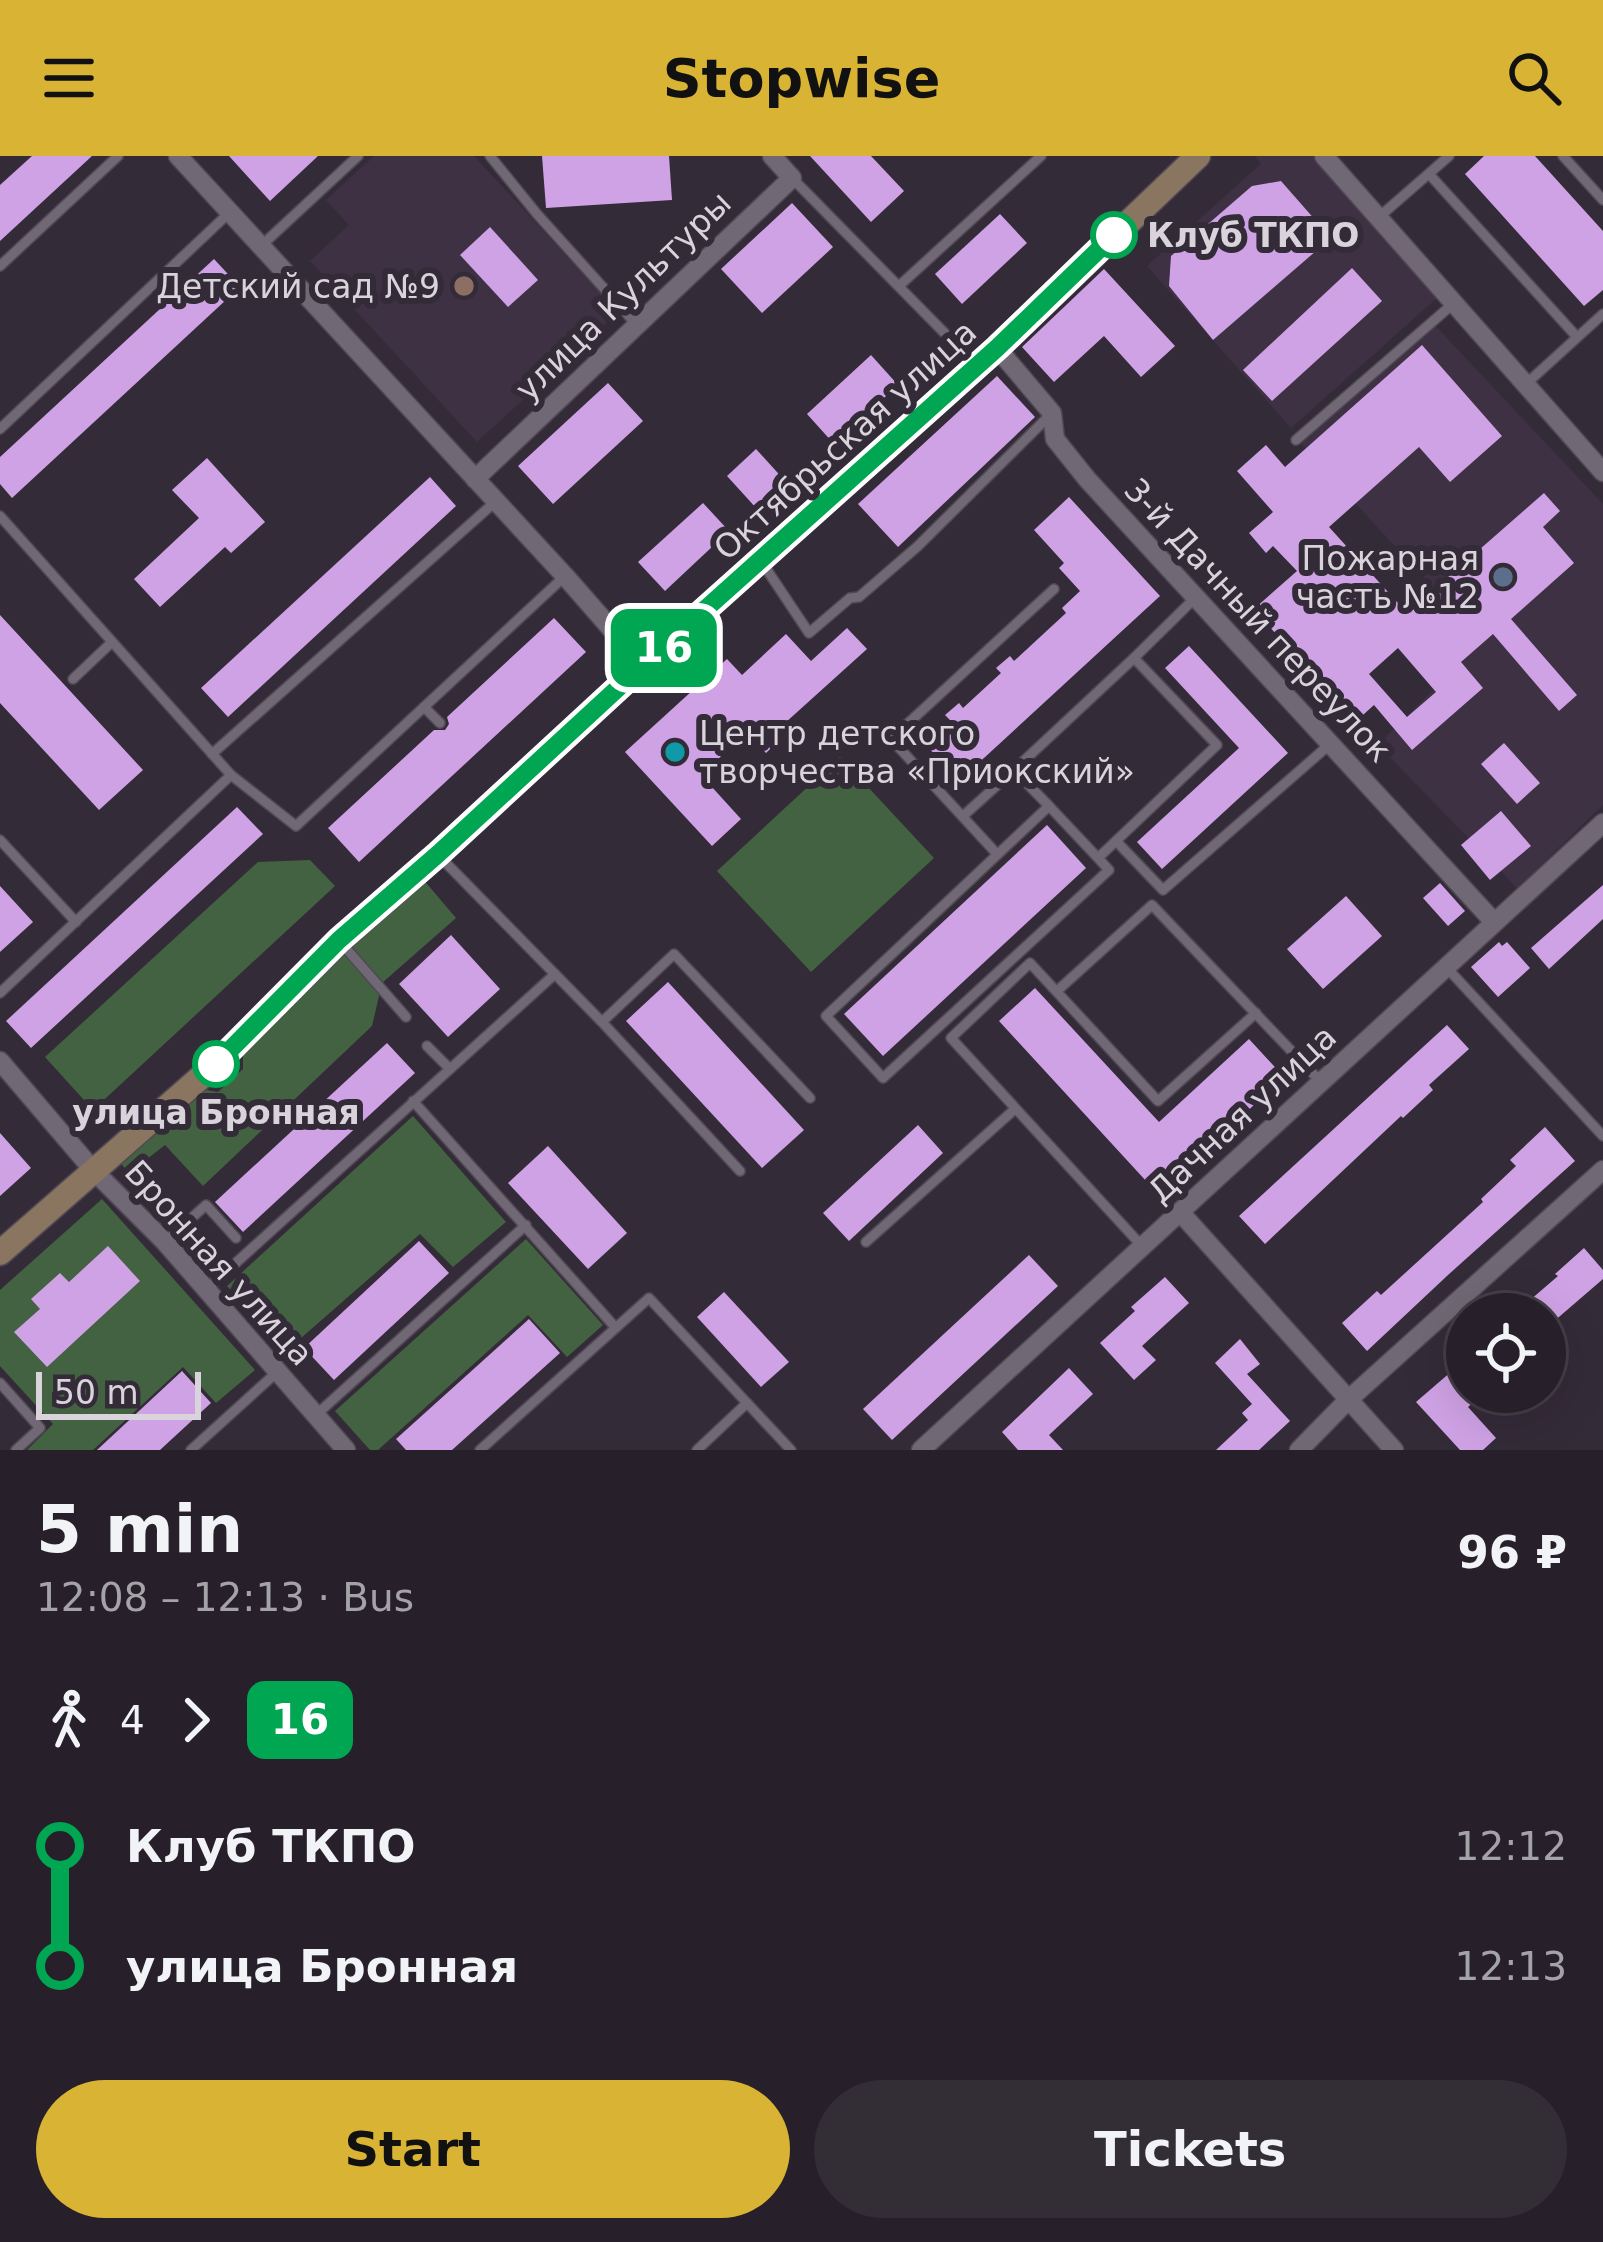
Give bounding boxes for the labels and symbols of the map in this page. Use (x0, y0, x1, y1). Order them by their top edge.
street label: улица Культуры (507, 183, 739, 409)
marker: Клуб ТКПО (1092, 213, 1136, 257)
place label: Клуб ТКПО (1147, 216, 1359, 255)
place label: Детский сад №9 (156, 267, 440, 306)
marker: Детский сад №9 (451, 273, 477, 299)
street label: Октябрьская улица (706, 312, 984, 568)
street label: 3-й Дачный переулок (1116, 470, 1400, 770)
place label: Пожарная часть №12 (1296, 539, 1479, 616)
marker: Пожарная часть №12 (1490, 564, 1516, 590)
line badge: 16 (610, 609, 718, 687)
place label: Центр детского творчества «Приокский» (699, 714, 1135, 791)
marker: Центр детского творчества «Приокский» (662, 739, 688, 765)
street label: Дачная улица (1140, 1017, 1344, 1211)
marker: улица Бронная (194, 1042, 238, 1086)
place label: улица Бронная (72, 1093, 360, 1132)
street label: Бронная улица (117, 1153, 321, 1373)
scale bar (36, 1366, 201, 1419)

